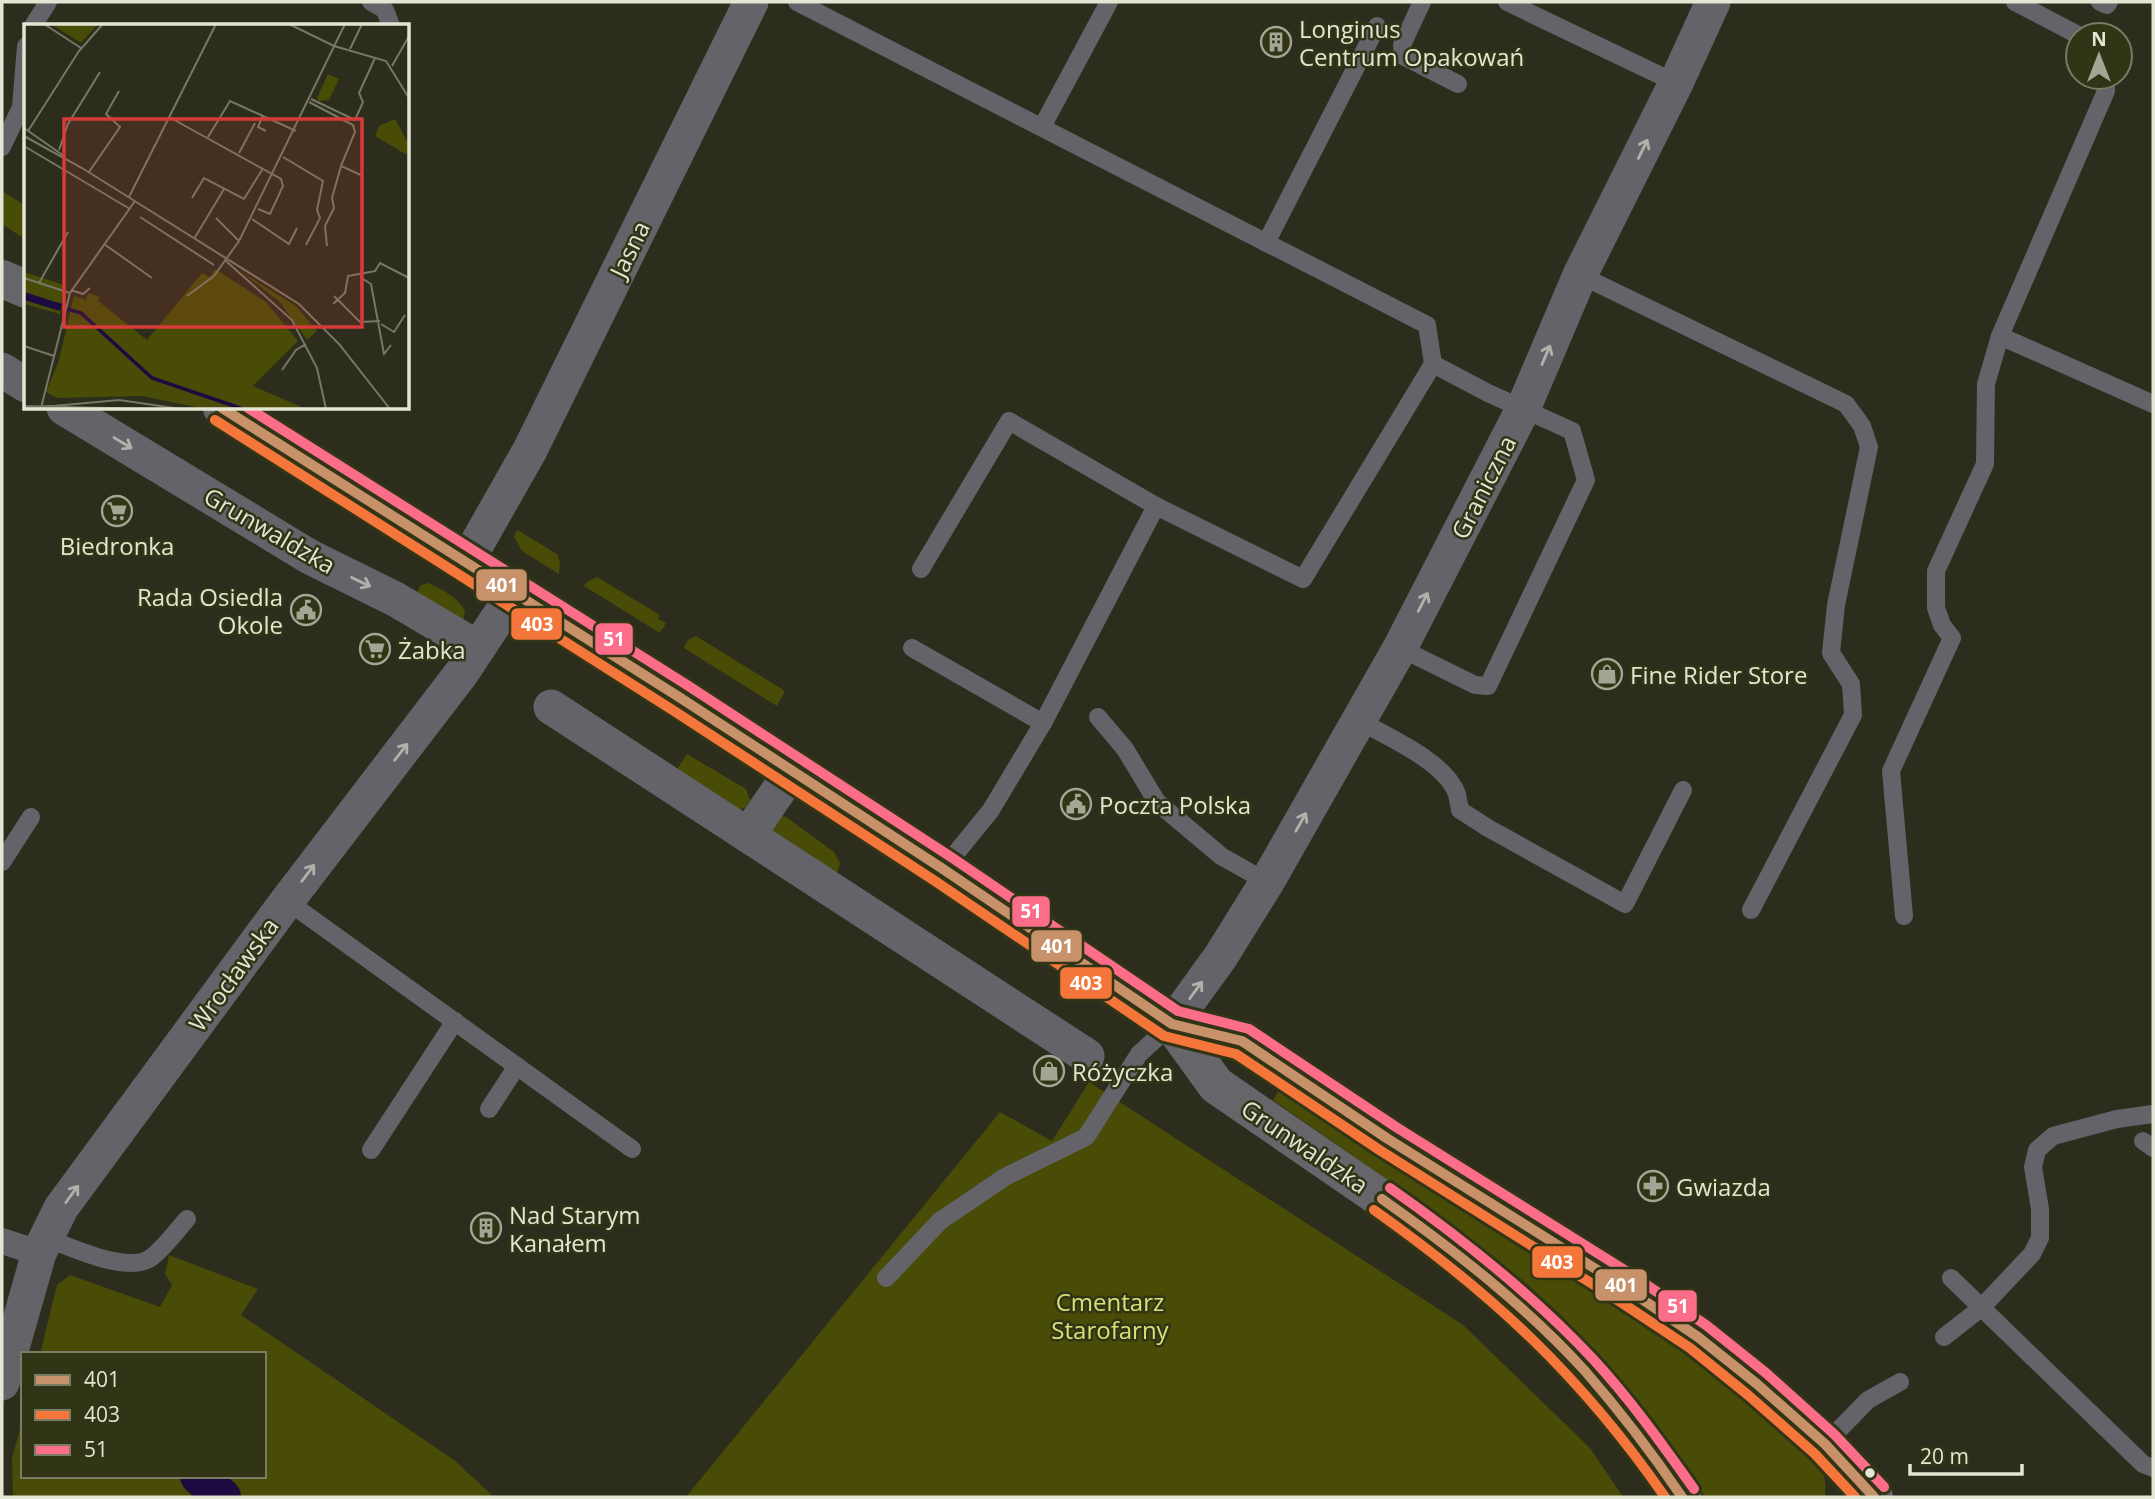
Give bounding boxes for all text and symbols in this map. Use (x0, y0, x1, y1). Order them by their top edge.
place label: Longinus Centrum Opakowań (1299, 12, 1524, 73)
north arrow (2064, 21, 2134, 91)
inset map (24, 24, 410, 410)
building icon: Longinus Centrum Opakowań (1259, 25, 1293, 59)
text: N (2091, 26, 2107, 52)
one-way arrow (1636, 139, 1650, 160)
street label: Jasna (600, 215, 657, 285)
one-way arrow (1540, 345, 1553, 366)
street label: Graniczna (1443, 430, 1523, 544)
one-way arrow (112, 436, 132, 450)
street label: Grunwaldzka (198, 479, 342, 581)
supermarket icon: Biedronka (100, 494, 134, 528)
place label: Biedronka (60, 529, 174, 562)
line badge: 401 (475, 568, 528, 602)
text: 401 (486, 572, 518, 598)
one-way arrow (350, 576, 371, 590)
place label: Rada Osiedla Okole (137, 580, 283, 641)
one-way arrow (1417, 592, 1430, 613)
public building icon: Rada Osiedla Okole (289, 593, 323, 627)
line badge: 403 (510, 607, 563, 641)
text: 403 (521, 611, 553, 637)
line badge: 51 (594, 622, 634, 656)
text: 51 (603, 626, 625, 652)
supermarket icon: Żabka (358, 632, 392, 666)
place label: Żabka (398, 633, 466, 666)
shop icon: Fine Rider Store (1590, 657, 1624, 691)
place label: Fine Rider Store (1630, 658, 1807, 691)
one-way arrow (394, 743, 409, 761)
public building icon: Poczta Polska (1059, 787, 1093, 821)
place label: Poczta Polska (1099, 788, 1251, 821)
one-way arrow (1294, 813, 1308, 833)
one-way arrow (301, 864, 316, 882)
line badge: 51 (1011, 895, 1051, 928)
text: 51 (1020, 898, 1042, 924)
street label: Wrocławska (180, 910, 286, 1038)
line badge: 401 (1030, 929, 1083, 963)
text: 401 (1041, 933, 1073, 959)
line badge: 403 (1059, 966, 1113, 1000)
text: 403 (1070, 970, 1102, 996)
one-way arrow (1189, 981, 1203, 1000)
shop icon: Różyczka (1032, 1054, 1066, 1088)
place label: Różyczka (1072, 1055, 1173, 1088)
street label: Grunwaldzka (1235, 1091, 1375, 1201)
pharmacy icon: Gwiazda (1636, 1169, 1670, 1203)
place label: Gwiazda (1676, 1170, 1771, 1203)
one-way arrow (64, 1185, 79, 1204)
place label: Nad Starym Kanałem (509, 1198, 640, 1259)
building icon: Nad Starym Kanałem (469, 1211, 503, 1245)
line badge: 403 (1531, 1245, 1584, 1279)
text: 403 (1541, 1249, 1573, 1275)
line badge: 401 (1594, 1268, 1648, 1302)
text: 401 (1605, 1272, 1637, 1298)
park label: Cmentarz Starofarny (1051, 1285, 1170, 1346)
line badge: 51 (1657, 1289, 1698, 1323)
text: 51 (1667, 1293, 1689, 1319)
legend (21, 1352, 266, 1478)
text: 401 (84, 1365, 120, 1393)
text: 403 (84, 1400, 120, 1428)
scale bar (1910, 1432, 2022, 1476)
text: 51 (84, 1435, 108, 1463)
text: 20 m (1920, 1442, 1969, 1470)
unlabelled marker (1863, 1466, 1877, 1480)

